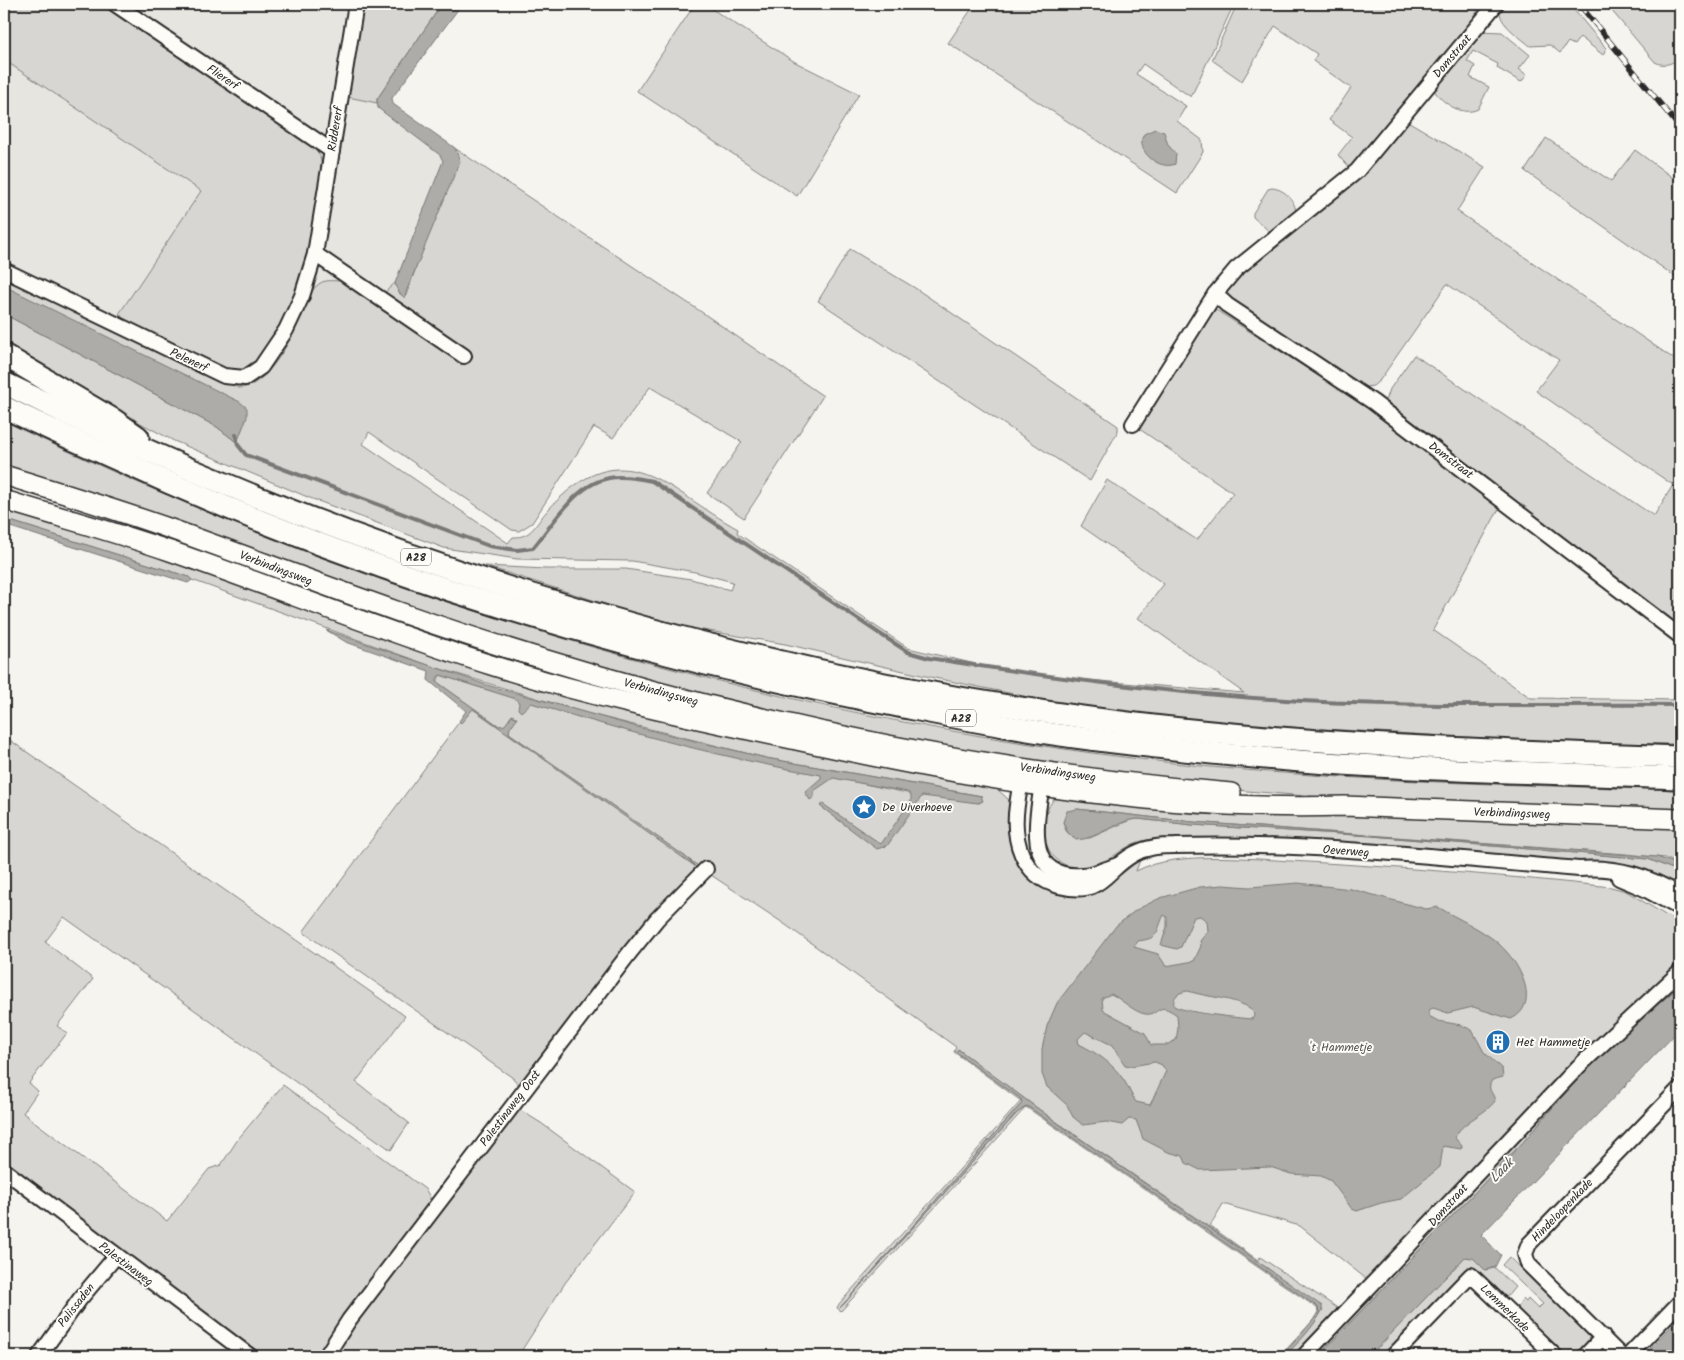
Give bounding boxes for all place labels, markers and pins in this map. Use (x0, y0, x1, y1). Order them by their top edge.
place icon: De Uiverhoeve (851, 794, 877, 820)
place label: De Uiverhoeve (882, 798, 953, 817)
building icon: Het Hammetje (1485, 1029, 1511, 1055)
place label: Het Hammetje (1516, 1033, 1591, 1052)

